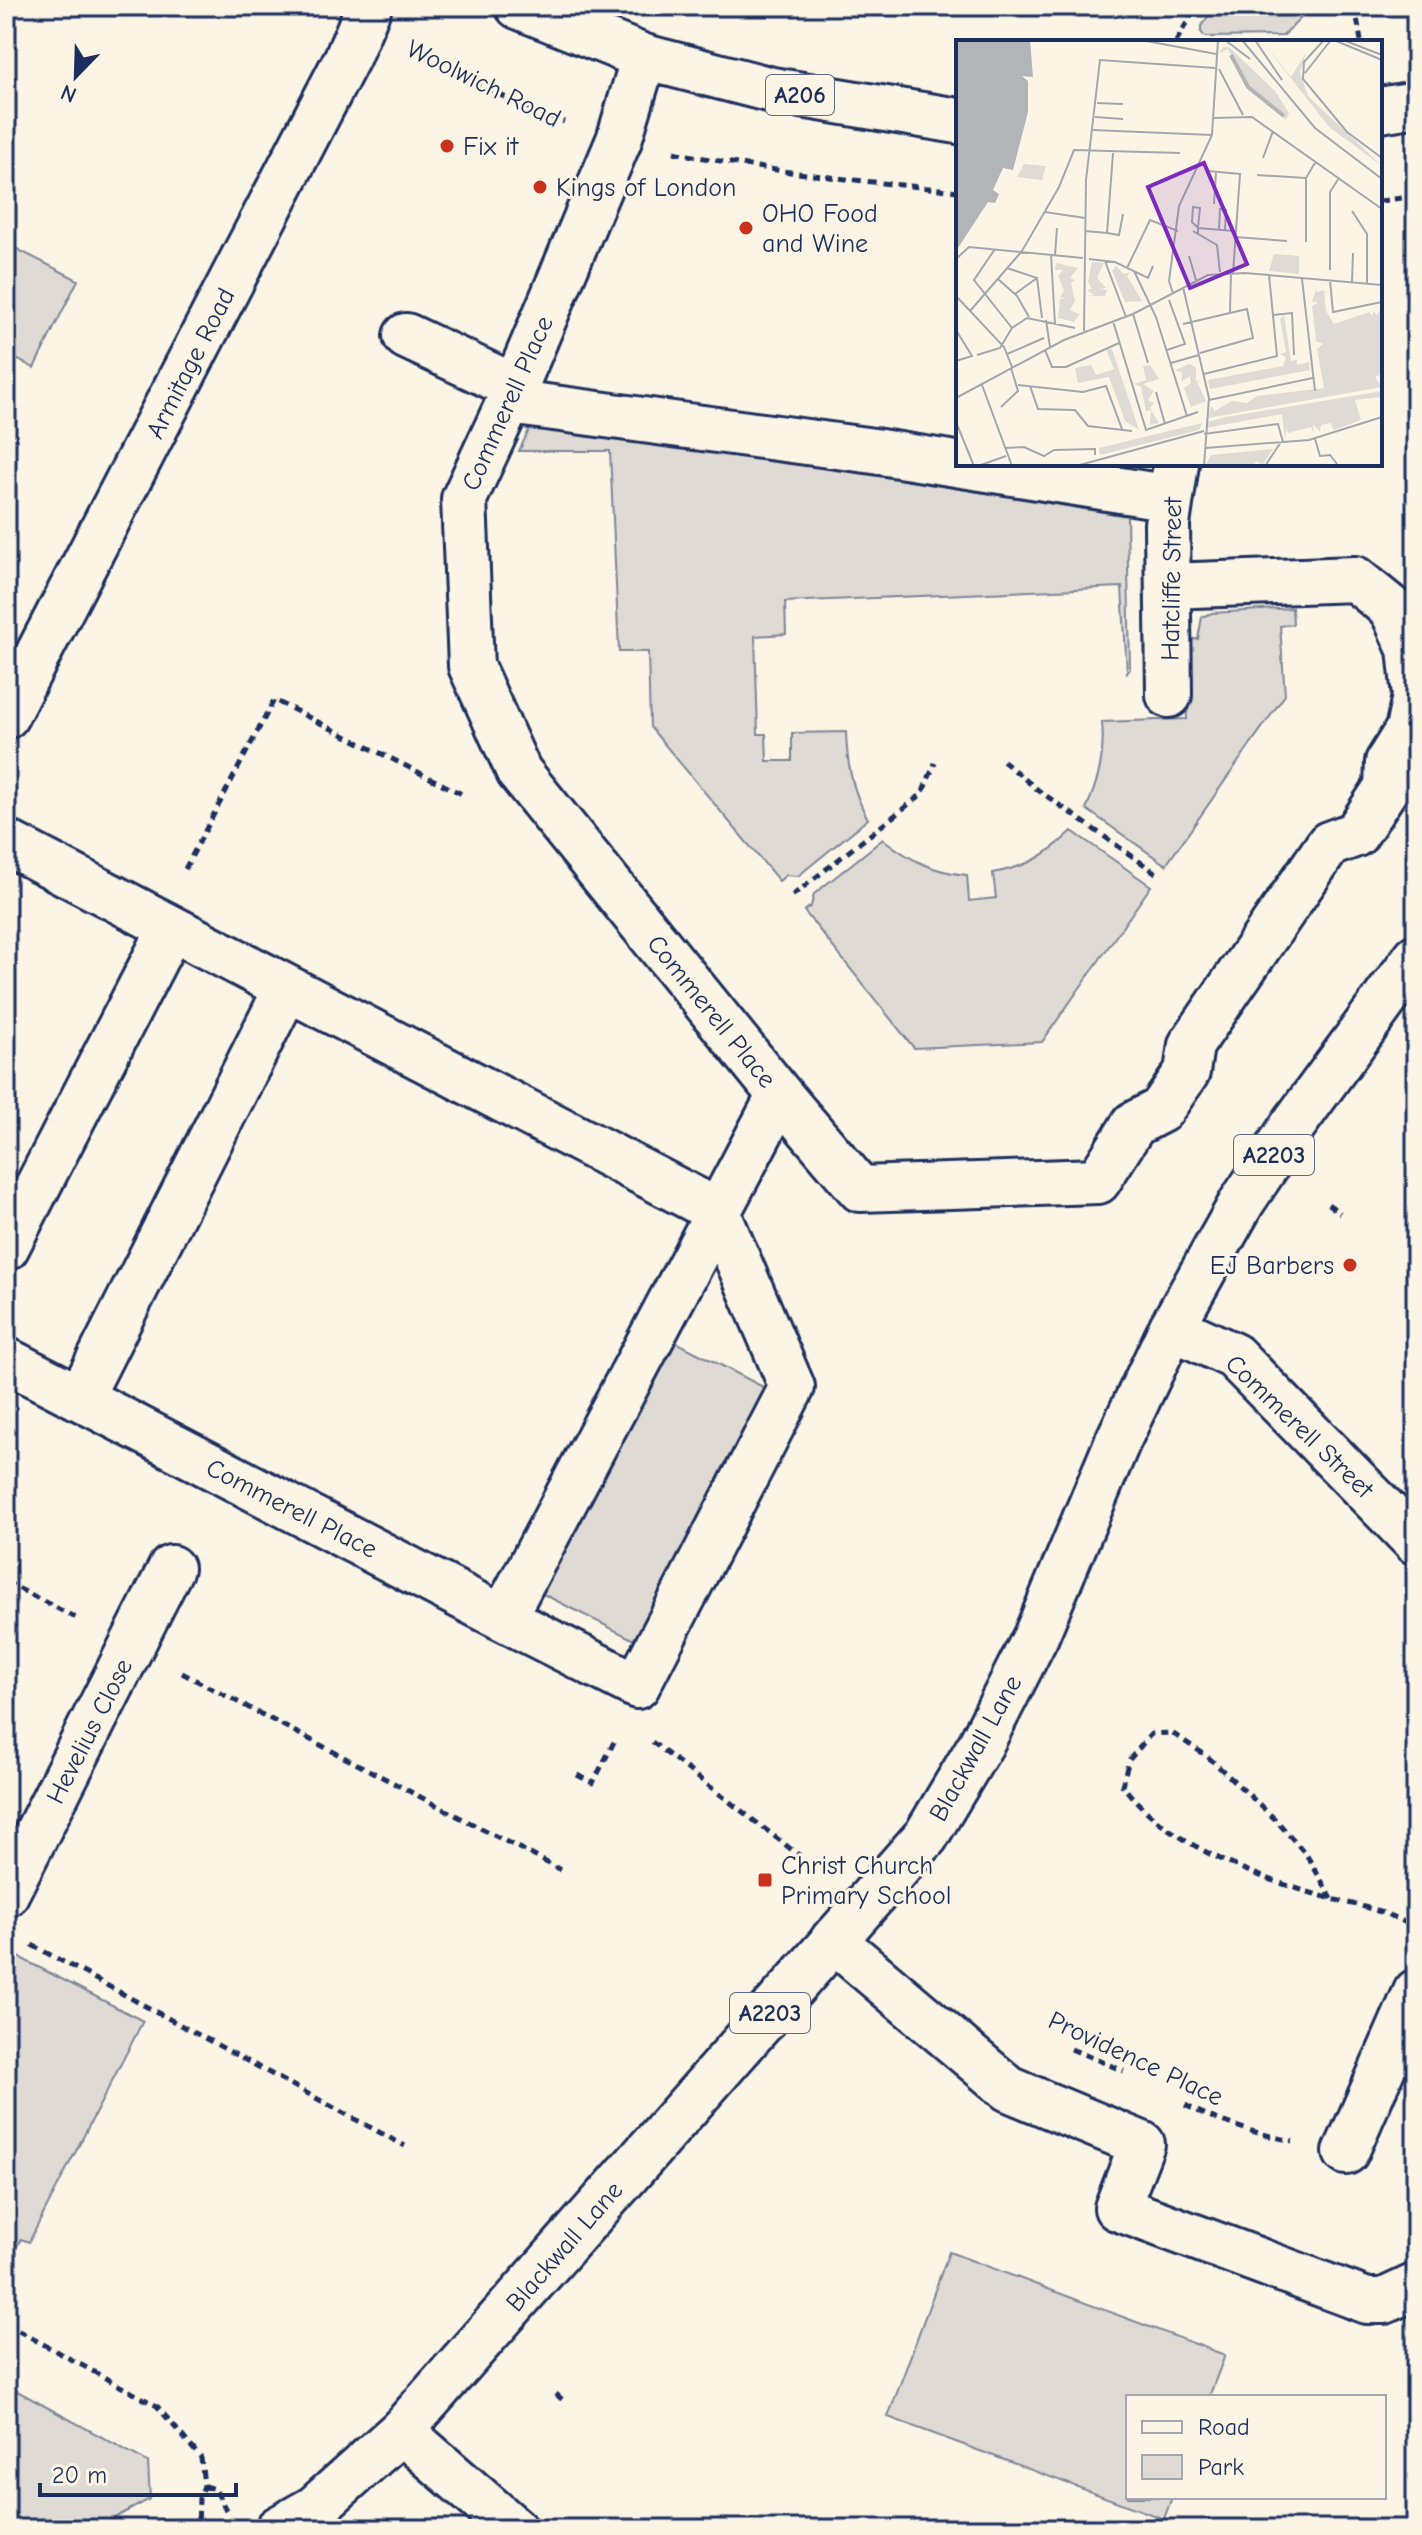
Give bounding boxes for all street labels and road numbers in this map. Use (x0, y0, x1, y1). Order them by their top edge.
street label: Woolwich Road (402, 34, 565, 134)
road number: A206 (766, 75, 834, 115)
street label: Armitage Road (140, 283, 242, 444)
street label: Commerell Place (456, 311, 560, 495)
street label: Hatcliffe Street (1156, 495, 1188, 661)
street label: Commerell Place (640, 929, 782, 1094)
road number: A2203 (1234, 1135, 1314, 1175)
street label: Commerell Street (1219, 1349, 1381, 1506)
street label: Commerell Place (201, 1453, 382, 1565)
street label: Hevelius Close (41, 1654, 139, 1809)
street label: Blackwall Lane (923, 1670, 1028, 1827)
road number: A2203 (730, 1993, 810, 2033)
street label: Providence Place (1043, 2005, 1228, 2113)
street label: Blackwall Lane (500, 2176, 629, 2318)

